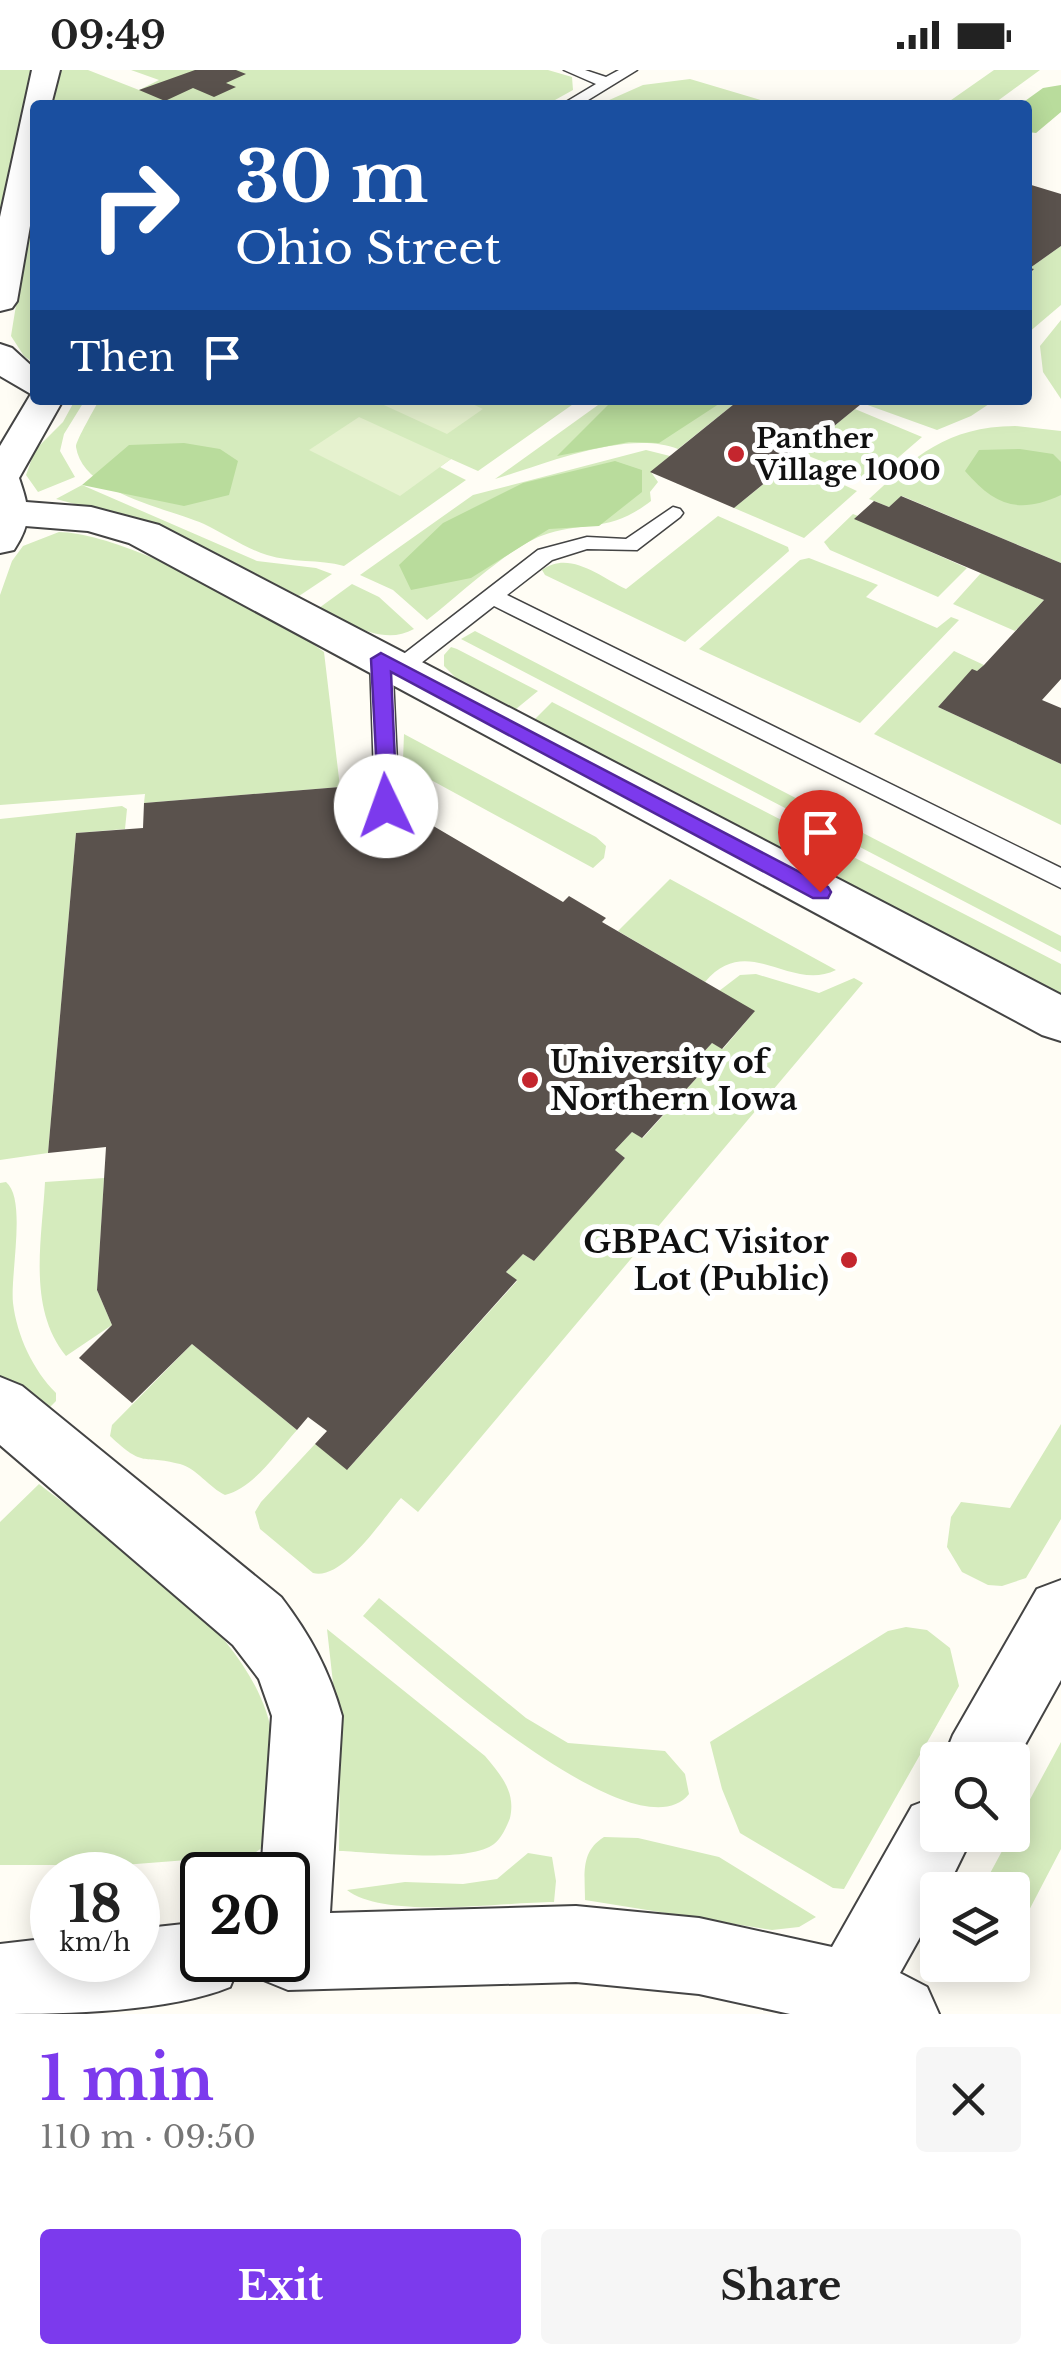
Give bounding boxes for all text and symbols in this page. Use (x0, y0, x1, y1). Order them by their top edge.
text: 09:49 (50, 12, 166, 59)
text: 30 m (235, 134, 428, 221)
icon: right (70, 140, 200, 270)
text: Ohio Street (235, 220, 501, 276)
icon: arrive (195, 330, 250, 385)
text: Then (70, 334, 175, 381)
place label: Panther Village 1000 (755, 421, 941, 488)
marker: Panther Village 1000 (725, 443, 747, 465)
position arrow (334, 754, 438, 858)
pin (778, 790, 863, 893)
icon: arrive (793, 805, 848, 860)
place label: University of Northern Iowa (550, 1042, 798, 1119)
marker: University of Northern Iowa (519, 1069, 541, 1091)
place label: GBPAC Visitor Lot (Public) (583, 1222, 829, 1299)
marker: GBPAC Visitor Lot (Public) (838, 1249, 860, 1271)
map controls (920, 1742, 1030, 1982)
button: search (920, 1742, 1030, 1852)
speed limit sign: 20 (180, 1852, 310, 1982)
button: layers (920, 1872, 1030, 1982)
text: 18 (68, 1873, 122, 1936)
text: km/h (60, 1927, 130, 1958)
text: 1 min (40, 2042, 214, 2116)
button: close (916, 2047, 1021, 2152)
text: 110 m · 09:50 (40, 2117, 256, 2157)
button: Exit (40, 2229, 521, 2344)
button: Share (541, 2229, 1021, 2344)

